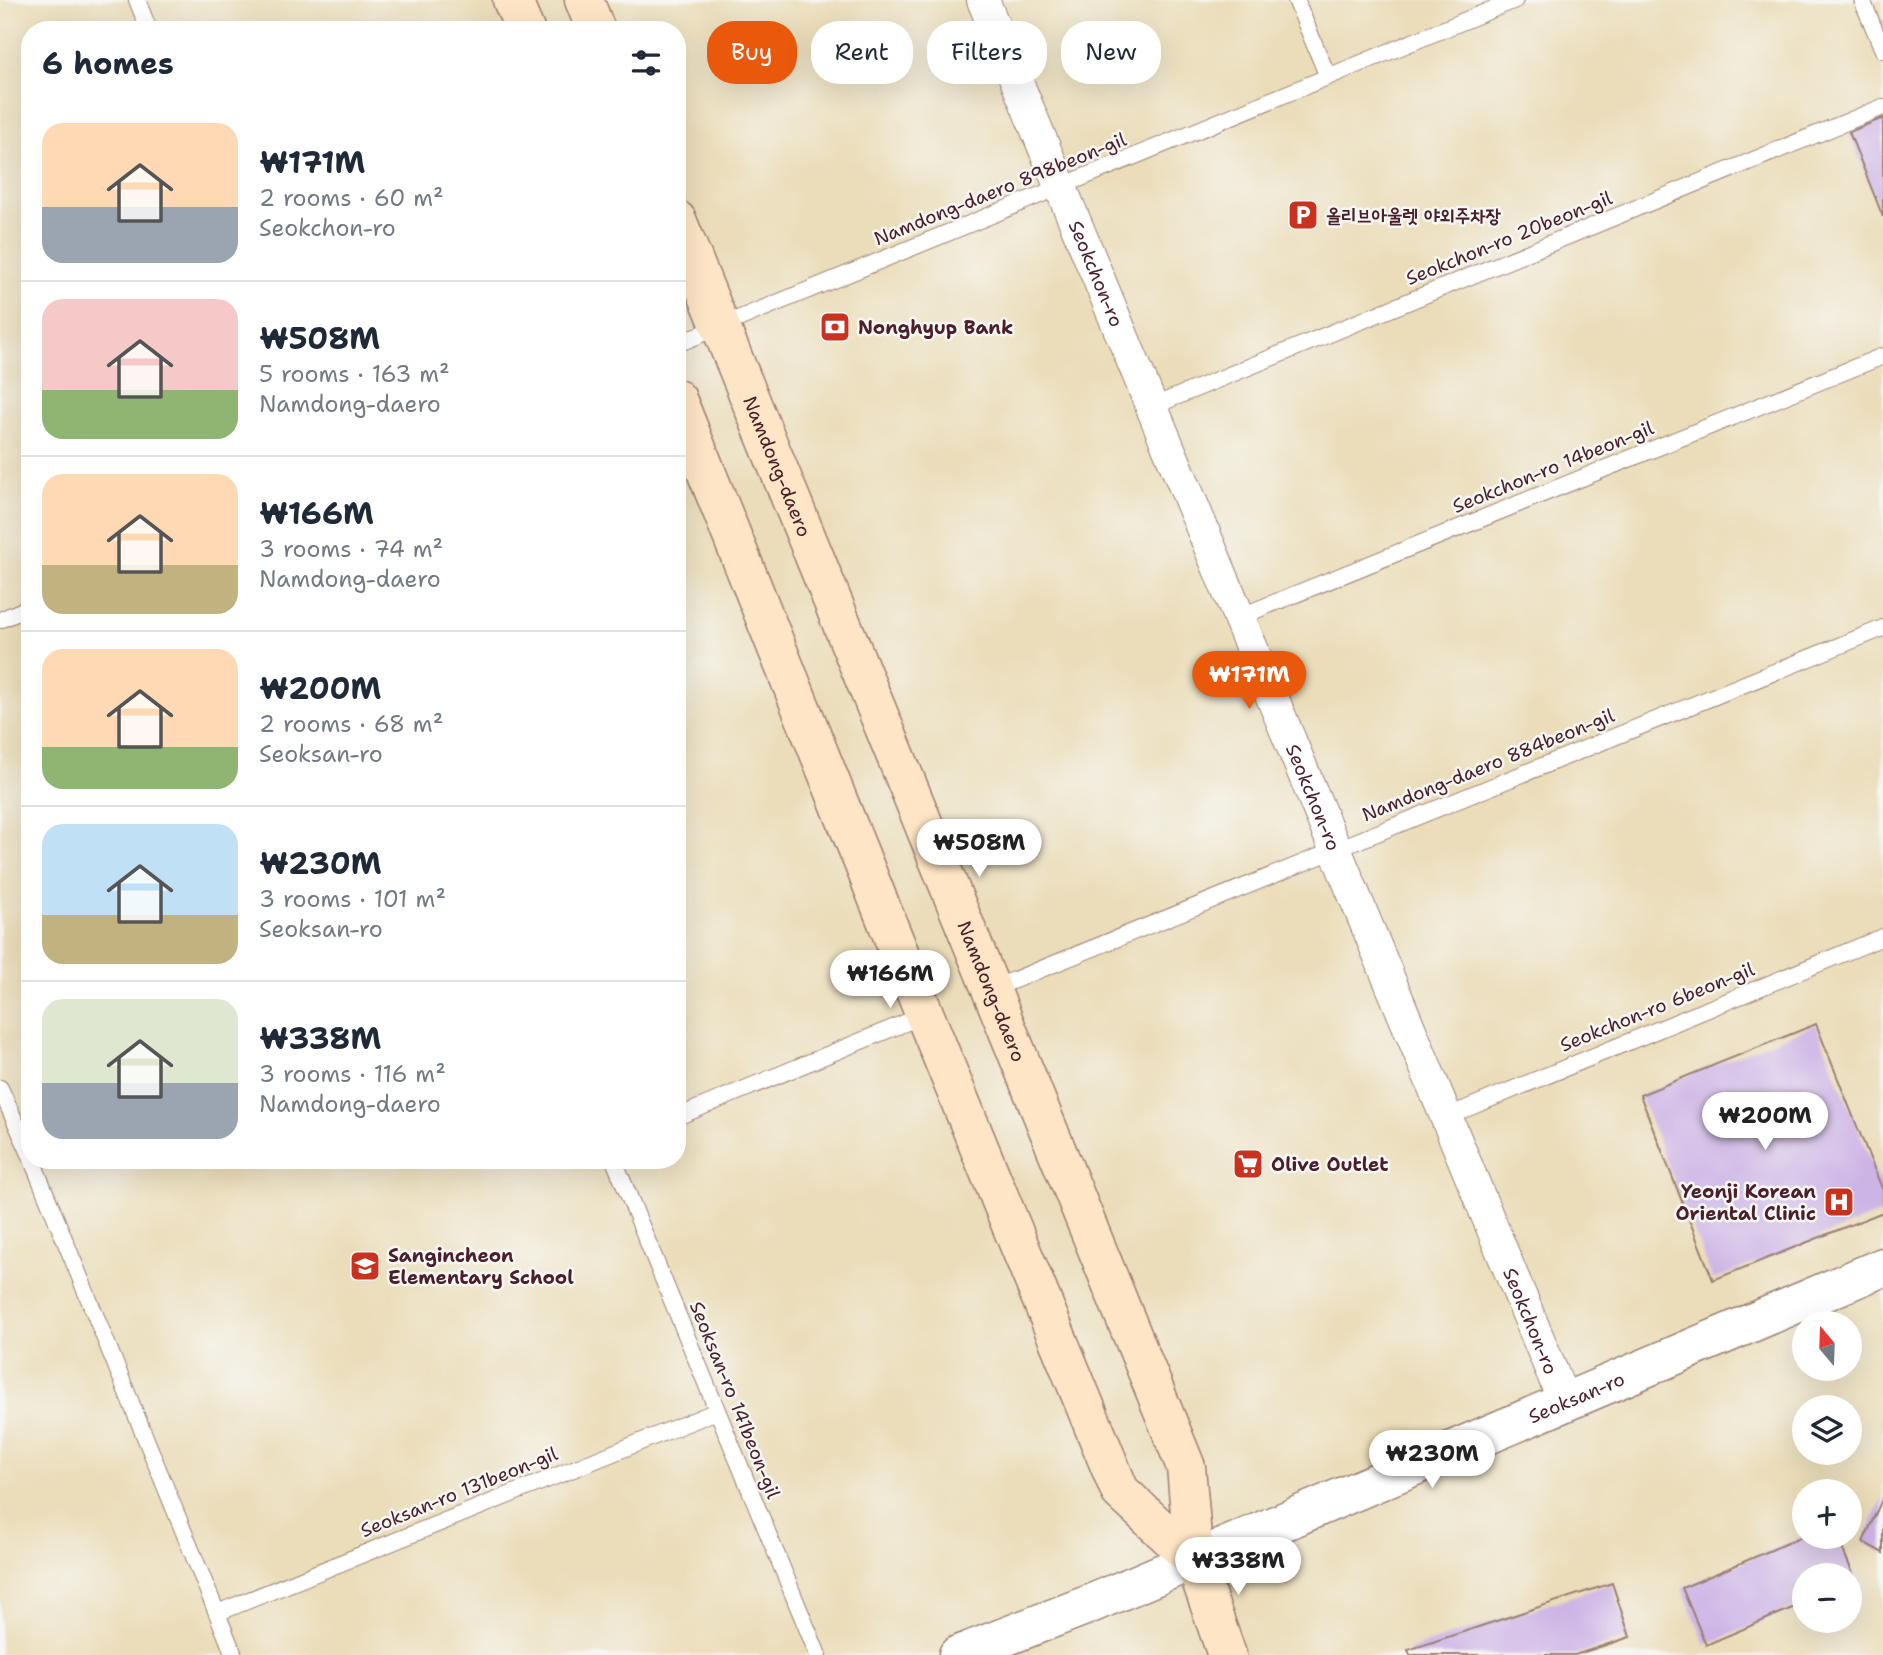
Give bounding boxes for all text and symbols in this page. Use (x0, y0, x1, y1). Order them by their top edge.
chip: Buy (707, 21, 797, 84)
chip: Rent (811, 21, 913, 84)
chip: Filters (927, 21, 1047, 84)
chip: New (1061, 21, 1161, 84)
text: 6 homes (42, 43, 174, 84)
icon: filters (627, 44, 665, 82)
street label: Namdong-daero 898beon-gil (870, 127, 1130, 251)
text: ₩171M (259, 142, 365, 183)
icon: home (98, 151, 182, 235)
text: 2 rooms · 60 m² (259, 183, 444, 213)
street label: Seokchon-ro 20beon-gil (1402, 185, 1616, 291)
parking icon: 올리브아울렛 야외주차장 (1286, 198, 1320, 232)
place label: 올리브아울렛 야외주차장 (1326, 203, 1501, 228)
text: Seokchon-ro (259, 213, 396, 243)
street label: Seokchon-ro (1063, 216, 1130, 330)
bank icon: Nonghyup Bank (818, 310, 852, 344)
place label: Nonghyup Bank (858, 315, 1013, 340)
text: ₩508M (259, 318, 380, 359)
icon: home (98, 327, 182, 411)
text: 5 rooms · 163 m² (259, 359, 450, 389)
text: Namdong-daero (259, 389, 441, 419)
street label: Namdong-daero (738, 392, 817, 541)
street label: Seokchon-ro 14beon-gil (1449, 415, 1658, 519)
text: ₩166M (259, 493, 374, 534)
icon: home (98, 502, 182, 586)
text: 3 rooms · 74 m² (259, 534, 443, 564)
text: Namdong-daero (259, 564, 441, 594)
pin: ₩171M (1200, 652, 1298, 711)
text: ₩171M (1208, 659, 1290, 689)
text: ₩200M (259, 668, 381, 709)
icon: home (98, 677, 182, 761)
street label: Namdong-daero 884beon-gil (1358, 703, 1618, 827)
text: 2 rooms · 68 m² (259, 709, 443, 739)
text: Seoksan-ro (259, 739, 383, 769)
street label: Seokchon-ro (1280, 740, 1347, 854)
pin: ₩508M (930, 820, 1028, 879)
text: ₩508M (933, 827, 1025, 857)
text: ₩230M (259, 843, 382, 884)
icon: home (98, 852, 182, 936)
text: 3 rooms · 101 m² (259, 884, 446, 914)
text: Seoksan-ro (259, 914, 383, 944)
street label: Namdong-daero (952, 917, 1032, 1065)
pin: ₩166M (841, 950, 939, 1010)
street label: Seokchon-ro 6beon-gil (1556, 956, 1758, 1057)
text: ₩166M (846, 958, 934, 988)
text: ₩338M (259, 1018, 381, 1059)
icon: home (98, 1027, 182, 1111)
text: 3 rooms · 116 m² (259, 1059, 446, 1089)
text: Namdong-daero (259, 1089, 441, 1119)
pin: ₩200M (1716, 1092, 1814, 1152)
text: ₩200M (1718, 1100, 1812, 1130)
supermarket icon: Olive Outlet (1231, 1147, 1265, 1181)
place label: Olive Outlet (1271, 1152, 1389, 1177)
place label: Yeonji Korean Oriental Clinic (1675, 1179, 1816, 1226)
hospital icon: Yeonji Korean Oriental Clinic (1822, 1185, 1856, 1219)
place label: Sangincheon Elementary School (388, 1243, 574, 1290)
school or university icon: Sangincheon Elementary School (348, 1249, 382, 1283)
street label: Seokchon-ro (1498, 1264, 1564, 1378)
street label: Seoksan-ro 141beon-gil (684, 1298, 786, 1503)
north arrow (1792, 1311, 1862, 1381)
map controls (1792, 1311, 1862, 1633)
street label: Seoksan-ro (1524, 1366, 1628, 1429)
button: layers (1792, 1395, 1862, 1465)
pin: ₩230M (1383, 1430, 1481, 1490)
text: ₩230M (1385, 1438, 1479, 1468)
street label: Seoksan-ro 131beon-gil (357, 1441, 562, 1543)
button: + (1792, 1479, 1862, 1549)
pin: ₩338M (1189, 1538, 1287, 1597)
text: ₩338M (1191, 1545, 1285, 1575)
button: − (1792, 1563, 1862, 1633)

